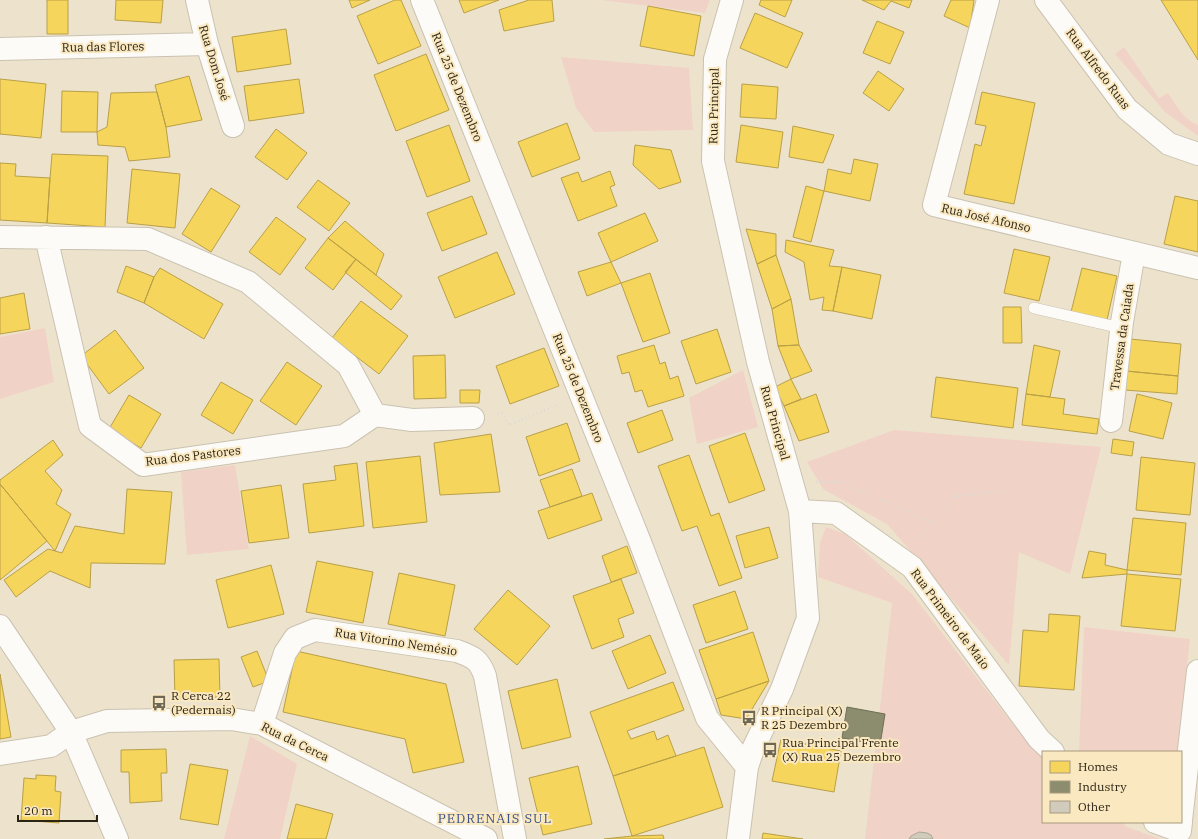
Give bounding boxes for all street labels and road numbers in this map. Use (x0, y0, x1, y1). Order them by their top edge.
street label: Rua Dom José (196, 23, 233, 103)
street label: Rua Alfredo Ruas (1063, 25, 1134, 112)
street label: Rua 25 de Dezembro (429, 30, 486, 144)
street label: Rua das Flores (61, 38, 145, 55)
street label: Rua Principal (705, 67, 722, 144)
street label: Rua José Afonso (940, 200, 1033, 235)
street label: Travessa da Caiada (1107, 282, 1137, 391)
street label: Rua 25 de Dezembro (550, 331, 607, 445)
street label: Rua Principal (758, 384, 793, 462)
street label: Rua dos Pastores (145, 442, 241, 469)
street label: Rua Primeiro de Maio (908, 566, 993, 672)
street label: Rua Vitorino Nemésio (334, 624, 459, 659)
street label: Rua da Cerca (259, 719, 332, 765)

